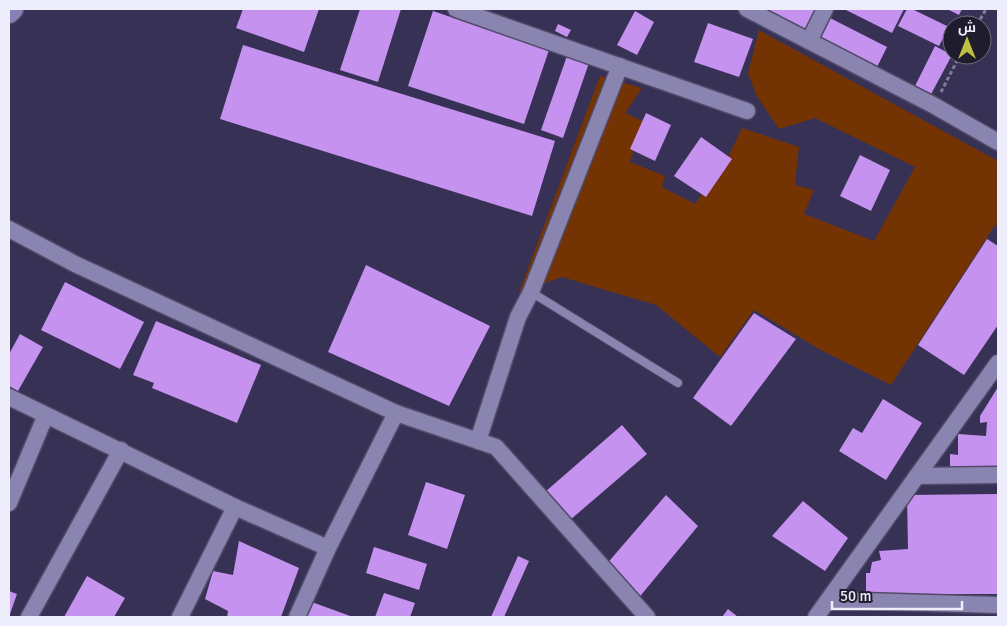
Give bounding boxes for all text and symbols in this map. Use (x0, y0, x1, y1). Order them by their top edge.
north arrow (942, 15, 992, 65)
text: ش (958, 19, 976, 36)
scale bar (832, 578, 962, 610)
text: 50 m (840, 587, 871, 605)

